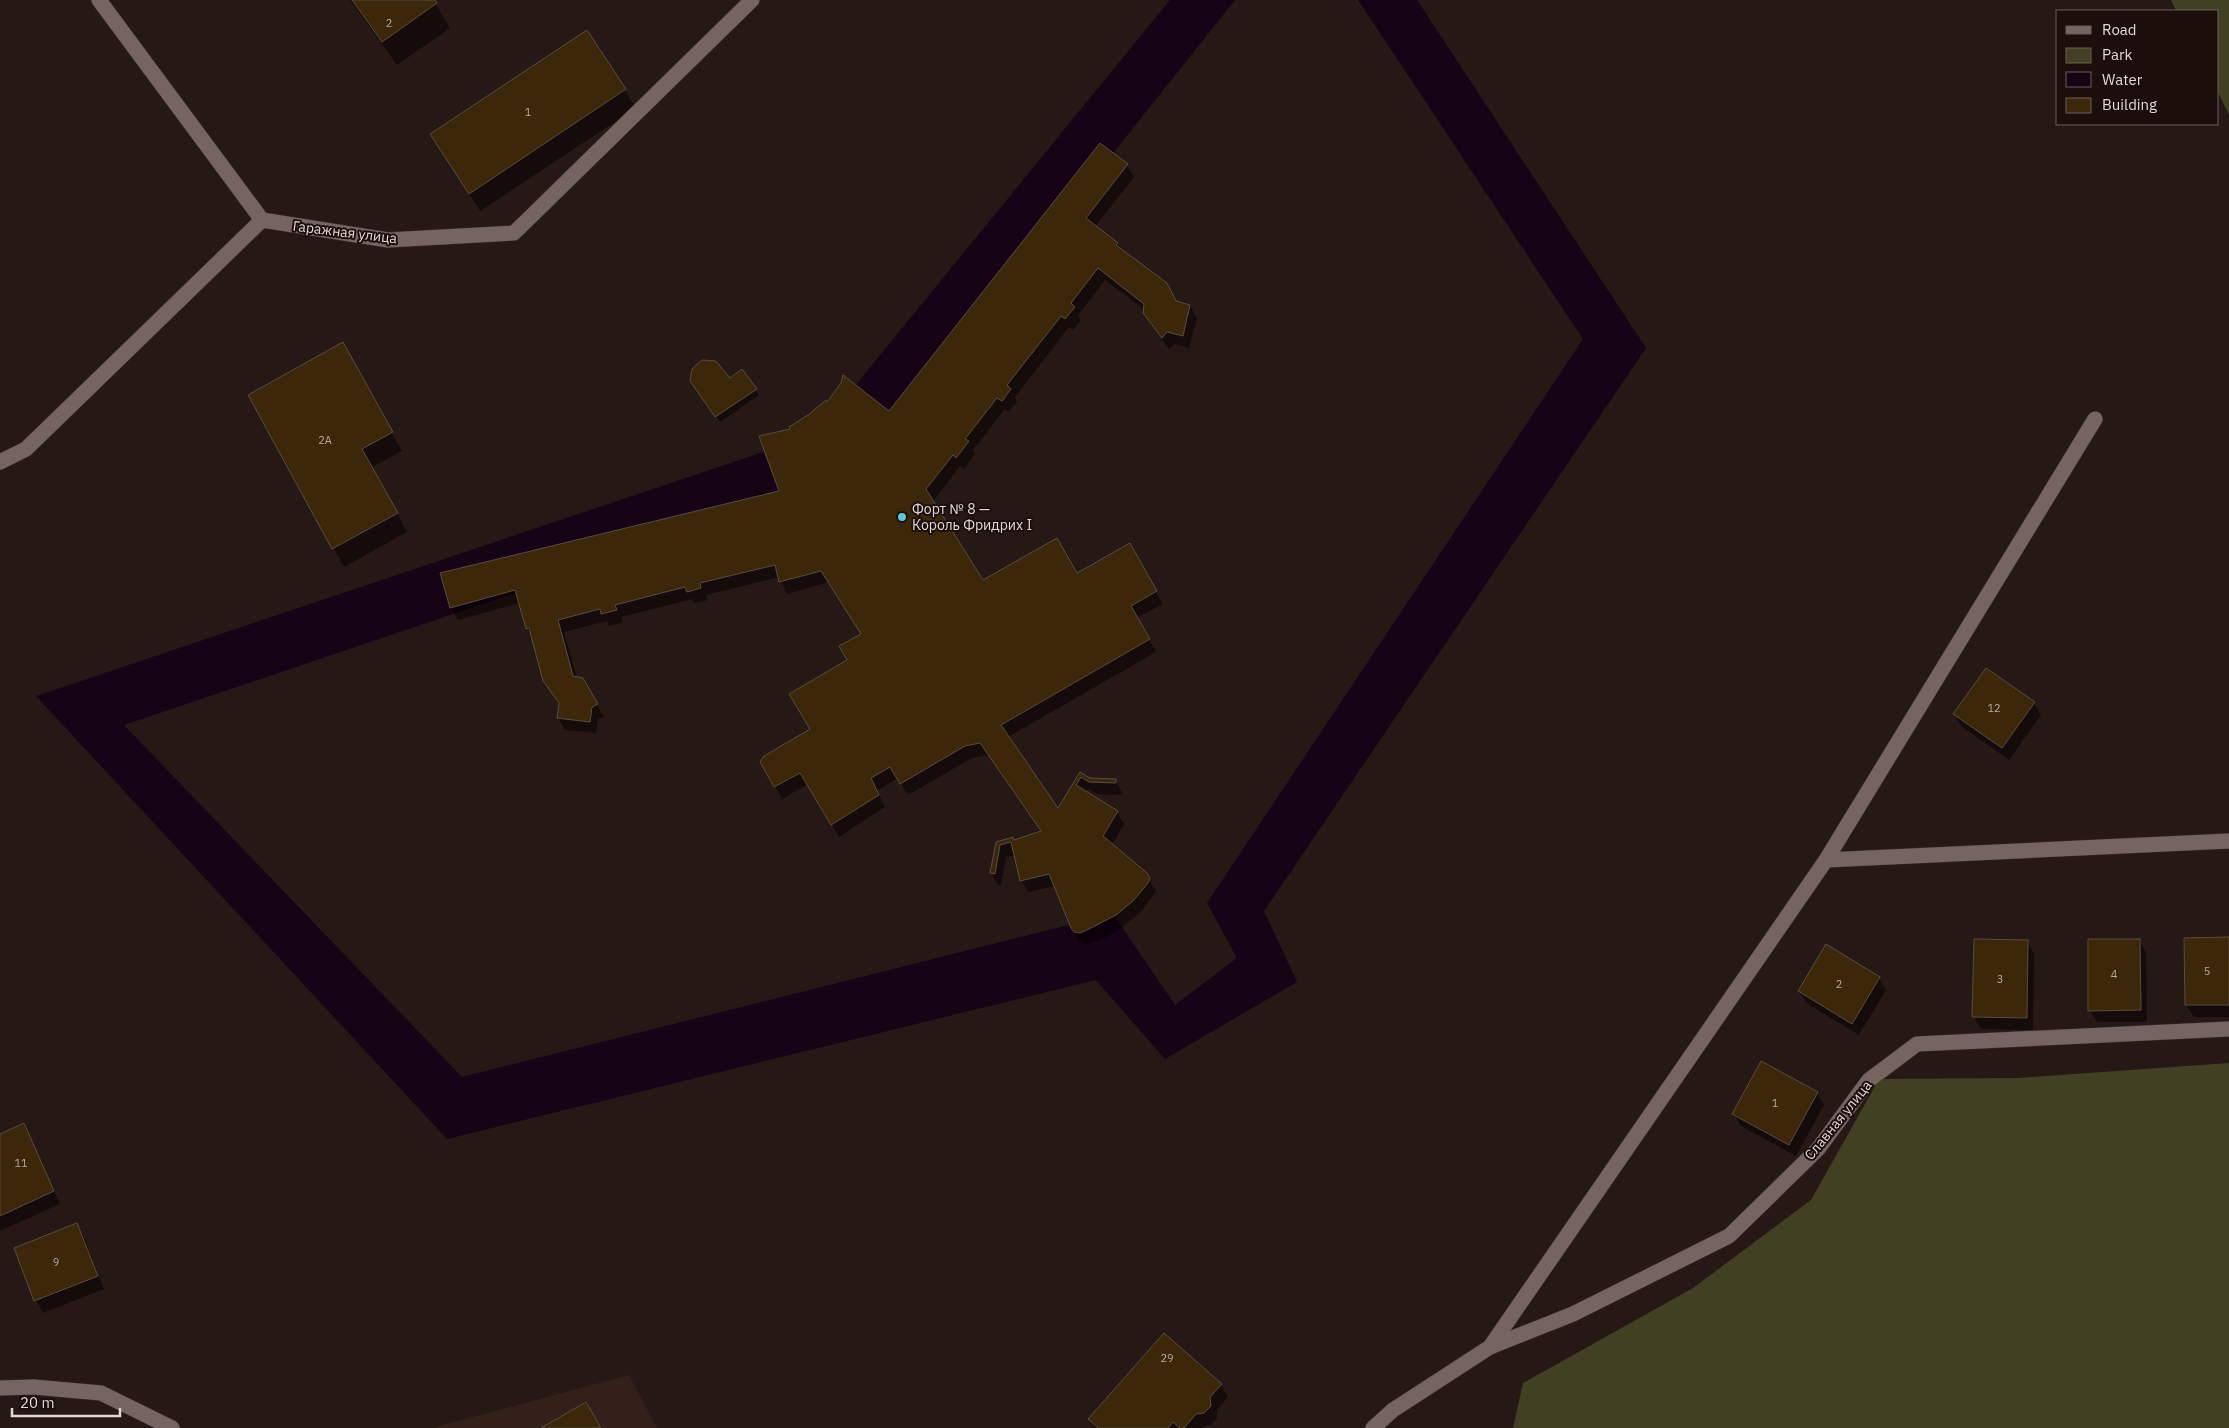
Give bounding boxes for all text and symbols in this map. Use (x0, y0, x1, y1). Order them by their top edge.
legend (2056, 10, 2219, 125)
house number: 2 (386, 16, 392, 30)
text: Road (2102, 20, 2137, 39)
text: Park (2102, 45, 2132, 64)
text: Water (2102, 70, 2143, 89)
text: Building (2102, 95, 2157, 114)
house number: 1 (525, 105, 532, 119)
street label: Гаражная улица (292, 217, 399, 247)
house number: 2А (318, 433, 332, 447)
place label: Форт № 8 — Король Фридрих I (912, 500, 1032, 534)
marker: Форт № 8 — Король Фридрих I (896, 511, 908, 523)
house number: 12 (1987, 701, 2001, 715)
house number: 5 (2204, 964, 2210, 978)
house number: 4 (2111, 967, 2118, 981)
house number: 3 (1997, 972, 2003, 986)
house number: 2 (1836, 977, 1842, 991)
street label: Славная улица (1800, 1076, 1876, 1163)
house number: 1 (1772, 1096, 1779, 1110)
house number: 11 (14, 1156, 28, 1170)
house number: 9 (53, 1255, 59, 1269)
house number: 29 (1160, 1351, 1174, 1365)
scale bar (12, 1386, 120, 1418)
text: 20 m (20, 1393, 55, 1412)

